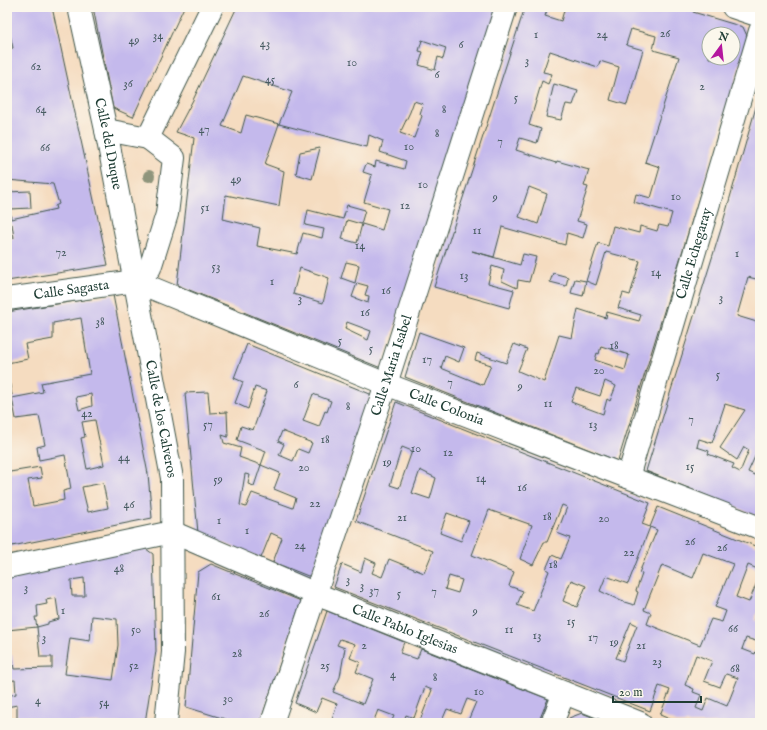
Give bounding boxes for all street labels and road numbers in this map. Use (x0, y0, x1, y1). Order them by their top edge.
street label: Calle del Duque (90, 96, 126, 192)
street label: Calle Echegaray (672, 206, 716, 301)
street label: Calle Sagasta (33, 276, 111, 304)
street label: Calle Maria Isabel (367, 313, 416, 418)
street label: Calle de los Calveros (141, 359, 181, 479)
street label: Calle Colonia (406, 385, 487, 430)
street label: Calle Pablo Iglesias (349, 600, 460, 659)

